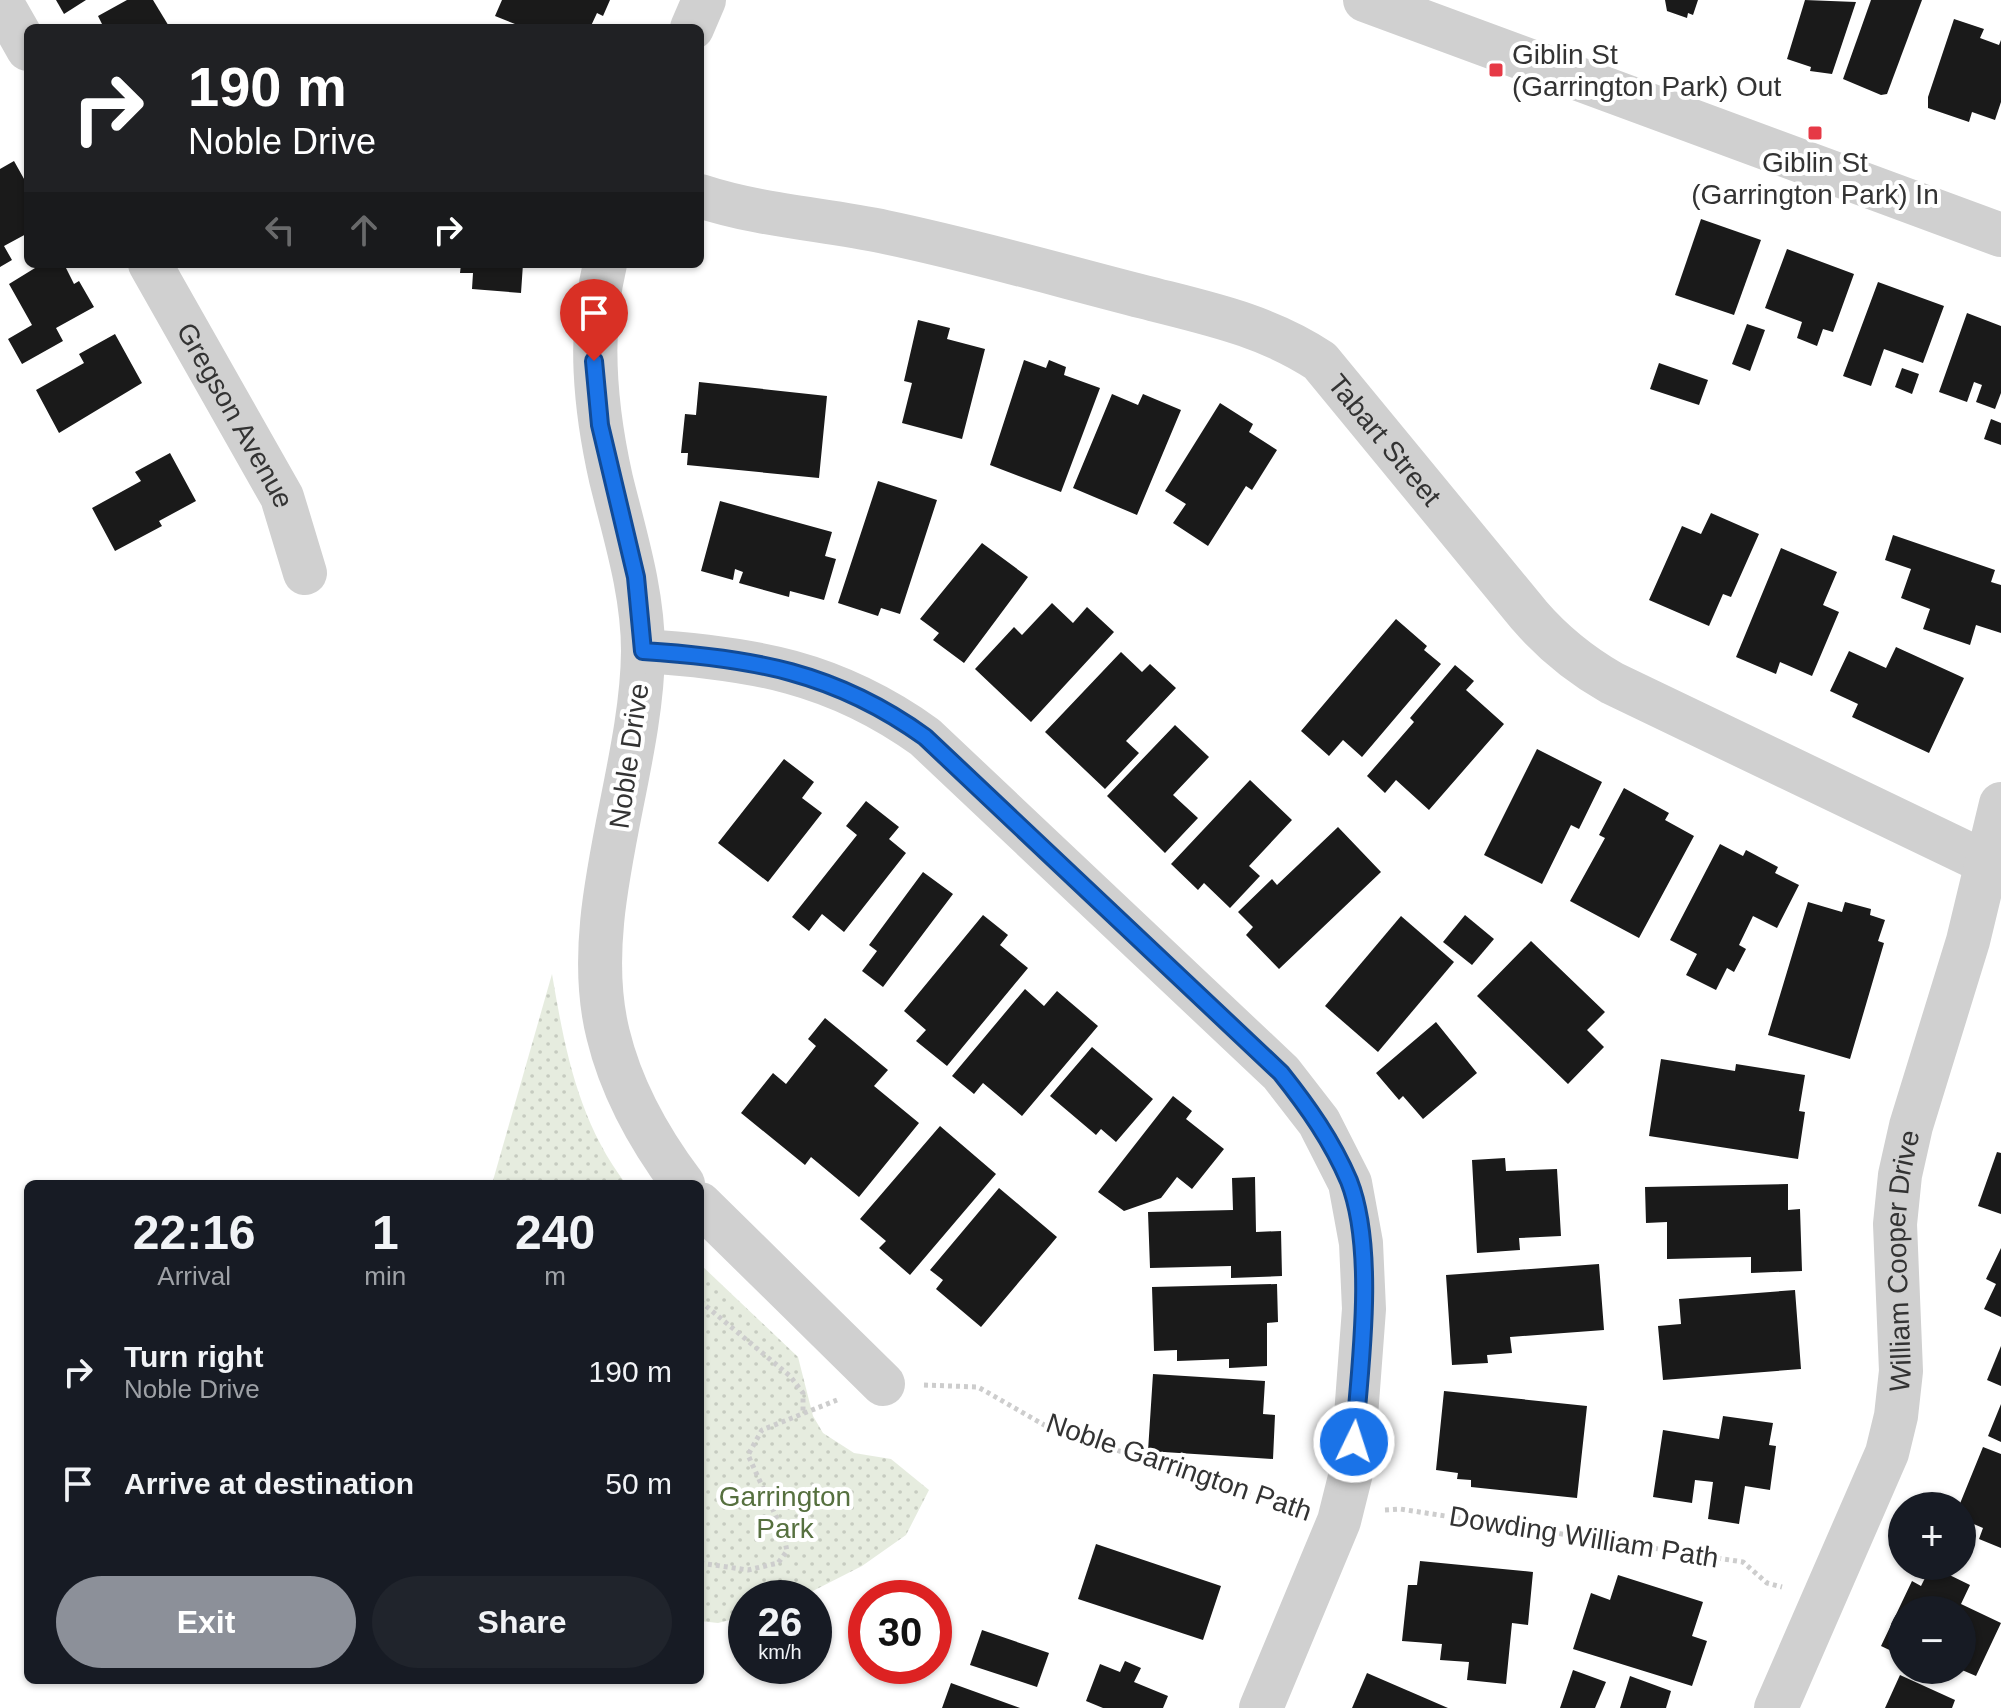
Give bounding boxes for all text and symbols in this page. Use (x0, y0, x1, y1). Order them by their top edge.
place label: Giblin St (Garrington Park) Out (1512, 39, 1781, 102)
text: 190 m (188, 55, 347, 118)
icon: right (56, 56, 160, 160)
marker: Giblin St (Garrington Park) Out (1487, 61, 1505, 79)
text: Noble Drive (188, 121, 376, 162)
marker: Giblin St (Garrington Park) In (1806, 124, 1824, 142)
place label: Giblin St (Garrington Park) In (1691, 147, 1939, 210)
icon: left (258, 208, 302, 252)
icon: ahead (342, 208, 386, 252)
icon: right (426, 208, 470, 252)
pin (560, 279, 628, 361)
icon: arrive (572, 291, 616, 335)
street label: Gregson Avenue (171, 317, 300, 511)
street label: Tabart Street (1322, 368, 1448, 512)
street label: Noble Drive (603, 681, 655, 831)
street label: William Cooper Drive (1879, 1127, 1925, 1394)
text: 22:16 (133, 1206, 256, 1259)
text: 1 (372, 1206, 399, 1259)
text: 240 (515, 1206, 595, 1259)
text: Arrival (157, 1261, 231, 1291)
text: min (364, 1261, 406, 1291)
text: m (544, 1261, 566, 1291)
text: Turn right (124, 1340, 263, 1373)
icon: right (56, 1350, 100, 1394)
text: 190 m (589, 1355, 672, 1388)
text: Noble Drive (124, 1374, 260, 1404)
position arrow (1312, 1400, 1396, 1484)
street label: Noble Garrington Path (1042, 1407, 1316, 1527)
icon: arrive (56, 1462, 100, 1506)
text: Arrive at destination (124, 1467, 414, 1500)
text: 50 m (605, 1467, 672, 1500)
park label: Garrington Park (719, 1481, 851, 1544)
map controls (1888, 1492, 1976, 1684)
button: + (1888, 1492, 1976, 1580)
street label: Dowding William Path (1447, 1500, 1721, 1574)
button: Exit (56, 1576, 356, 1668)
button: Share (372, 1576, 672, 1668)
speed limit sign: 30 (848, 1580, 952, 1684)
button: − (1888, 1596, 1976, 1684)
text: 26 (758, 1600, 802, 1644)
text: km/h (758, 1641, 802, 1663)

